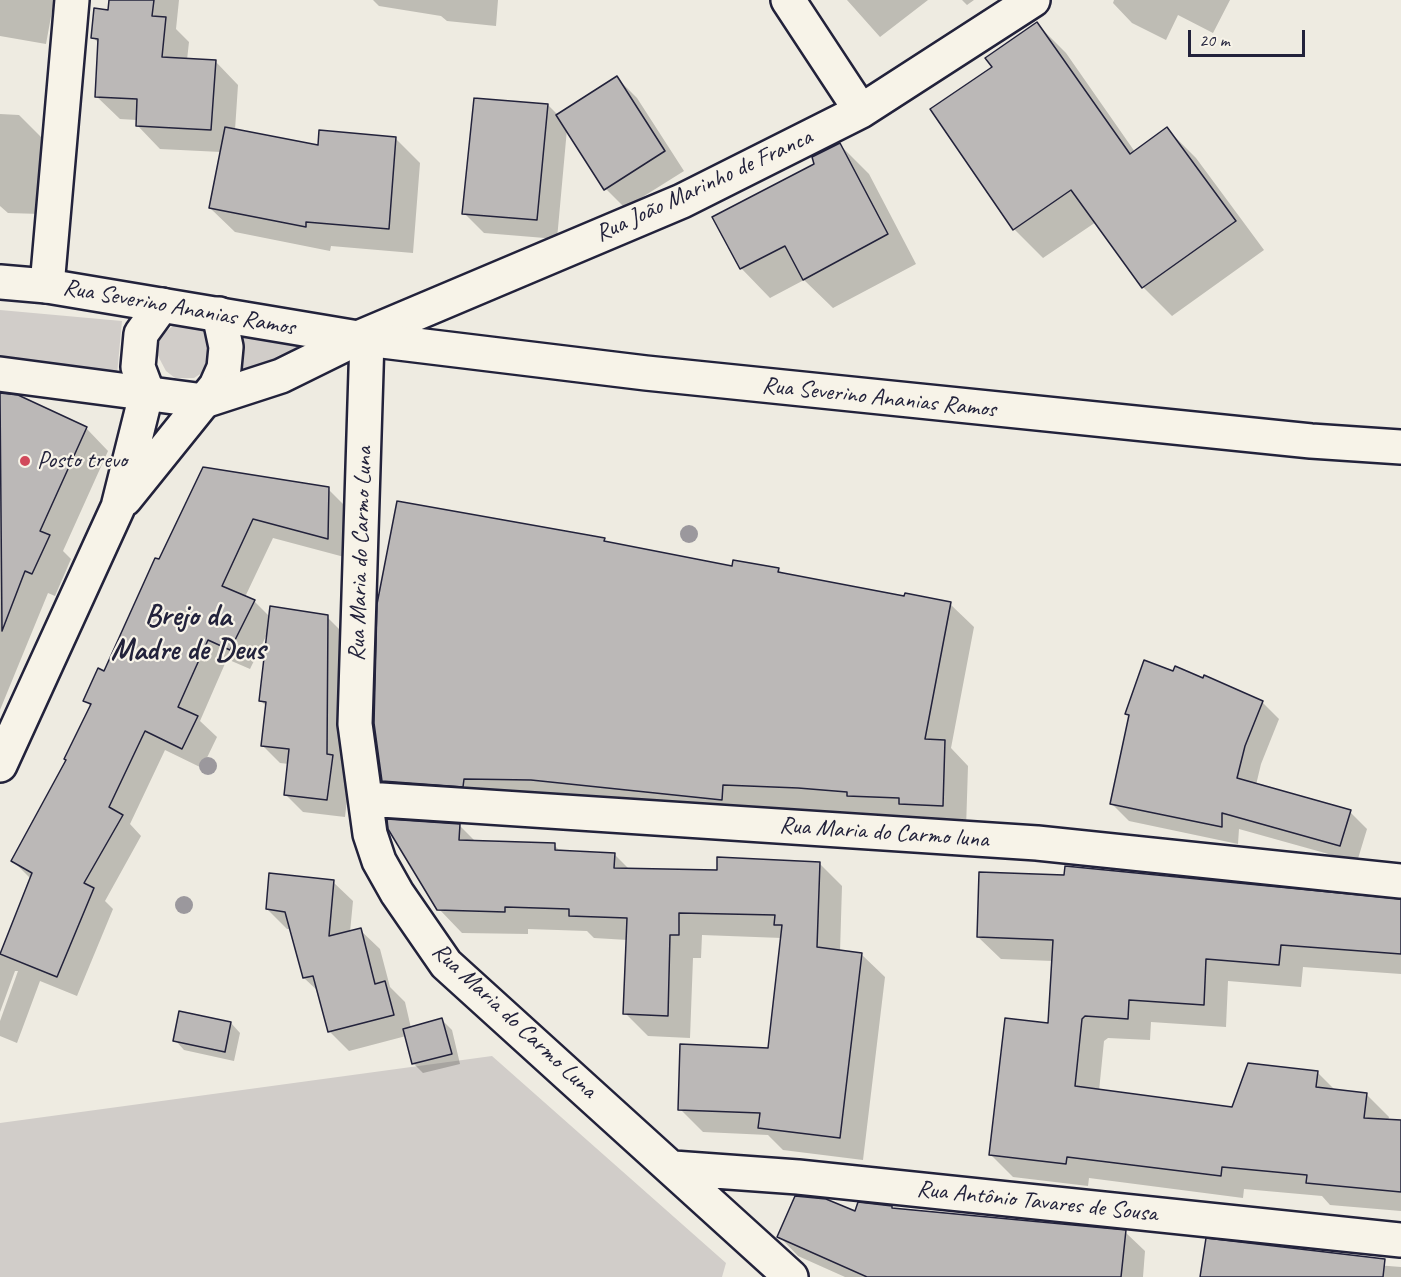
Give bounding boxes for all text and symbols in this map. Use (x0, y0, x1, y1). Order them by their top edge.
scale bar (1191, 18, 1308, 56)
text: 20 m (1199, 29, 1230, 51)
street label: Rua João Marinho de Franca (591, 123, 817, 249)
street label: Rua Severino Ananias Ramos (61, 273, 297, 343)
street label: Rua Severino Ananias Ramos (761, 371, 997, 425)
street label: Rua Maria do Carmo Luna (343, 446, 379, 662)
place label: Posto trevo (37, 447, 127, 475)
marker: Posto trevo (18, 454, 32, 468)
district label: Brejo da Madre de Deus (111, 599, 265, 670)
street label: Rua Maria do Carmo luna (778, 811, 990, 855)
street label: Rua Maria do Carmo Luna (426, 937, 602, 1105)
street label: Rua Antônio Tavares de Sousa (915, 1175, 1159, 1229)

